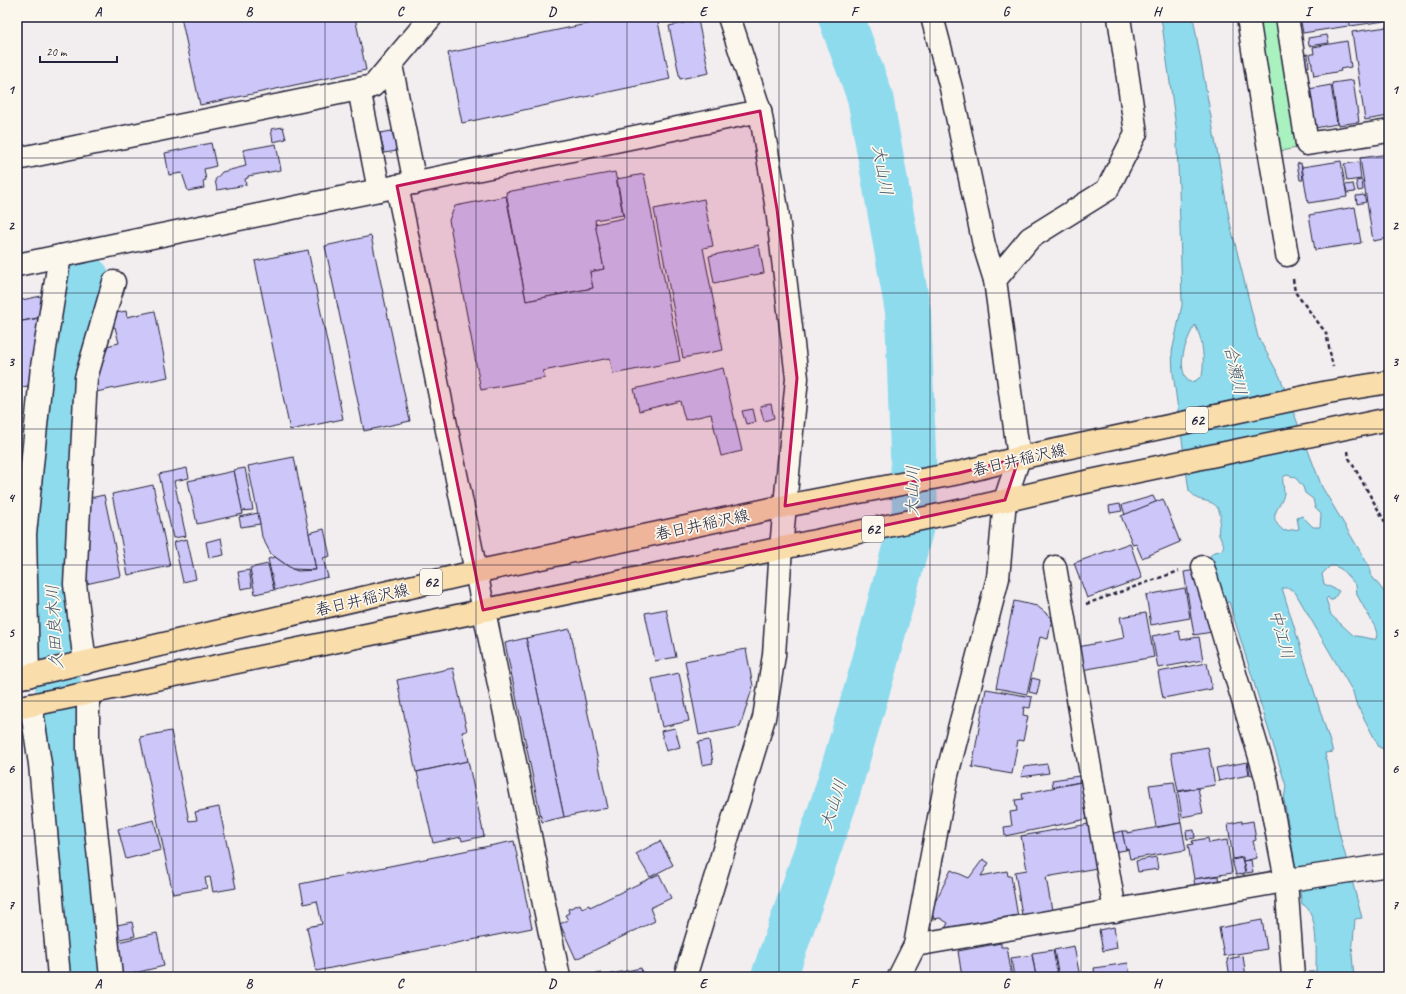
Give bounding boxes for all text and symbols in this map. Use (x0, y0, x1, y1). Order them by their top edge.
text: A (95, 4, 103, 20)
text: B (246, 4, 254, 20)
text: C (397, 4, 405, 20)
text: D (548, 4, 557, 20)
text: E (700, 4, 709, 20)
text: F (851, 4, 860, 20)
text: G (1003, 4, 1011, 20)
text: H (1153, 4, 1163, 20)
text: I (1305, 4, 1314, 20)
scale bar (40, 38, 117, 64)
text: 20 m (46, 44, 68, 60)
text: 1 (8, 82, 16, 98)
text: 1 (1392, 82, 1400, 98)
water label: 大山川 (868, 143, 897, 197)
text: 2 (8, 218, 15, 234)
text: 2 (1392, 218, 1399, 234)
water label: 合瀬川 (1220, 343, 1251, 397)
text: 3 (8, 354, 15, 370)
text: 3 (1392, 354, 1399, 370)
road number: 62 (1186, 407, 1208, 433)
street label: 春日井稲沢線 (970, 439, 1068, 481)
water label: 大山川 (902, 465, 923, 517)
text: 4 (8, 490, 16, 506)
text: 4 (1392, 490, 1400, 506)
street label: 春日井稲沢線 (653, 505, 751, 545)
road number: 62 (862, 516, 884, 542)
road number: 62 (420, 569, 442, 595)
street label: 春日井稲沢線 (313, 579, 411, 621)
water label: 久田良木川 (42, 584, 67, 670)
water label: 中江川 (1265, 607, 1298, 661)
text: 5 (8, 625, 15, 641)
text: 5 (1392, 625, 1399, 641)
text: 6 (8, 761, 15, 777)
text: 6 (1392, 761, 1399, 777)
water label: 大山川 (816, 777, 851, 832)
text: 7 (8, 897, 15, 913)
text: 7 (1392, 897, 1399, 913)
text: A (95, 976, 103, 992)
text: B (246, 976, 254, 992)
text: C (397, 976, 405, 992)
text: D (548, 976, 557, 992)
text: E (700, 976, 709, 992)
text: F (851, 976, 860, 992)
text: G (1003, 976, 1011, 992)
text: H (1153, 976, 1163, 992)
text: I (1305, 976, 1314, 992)

